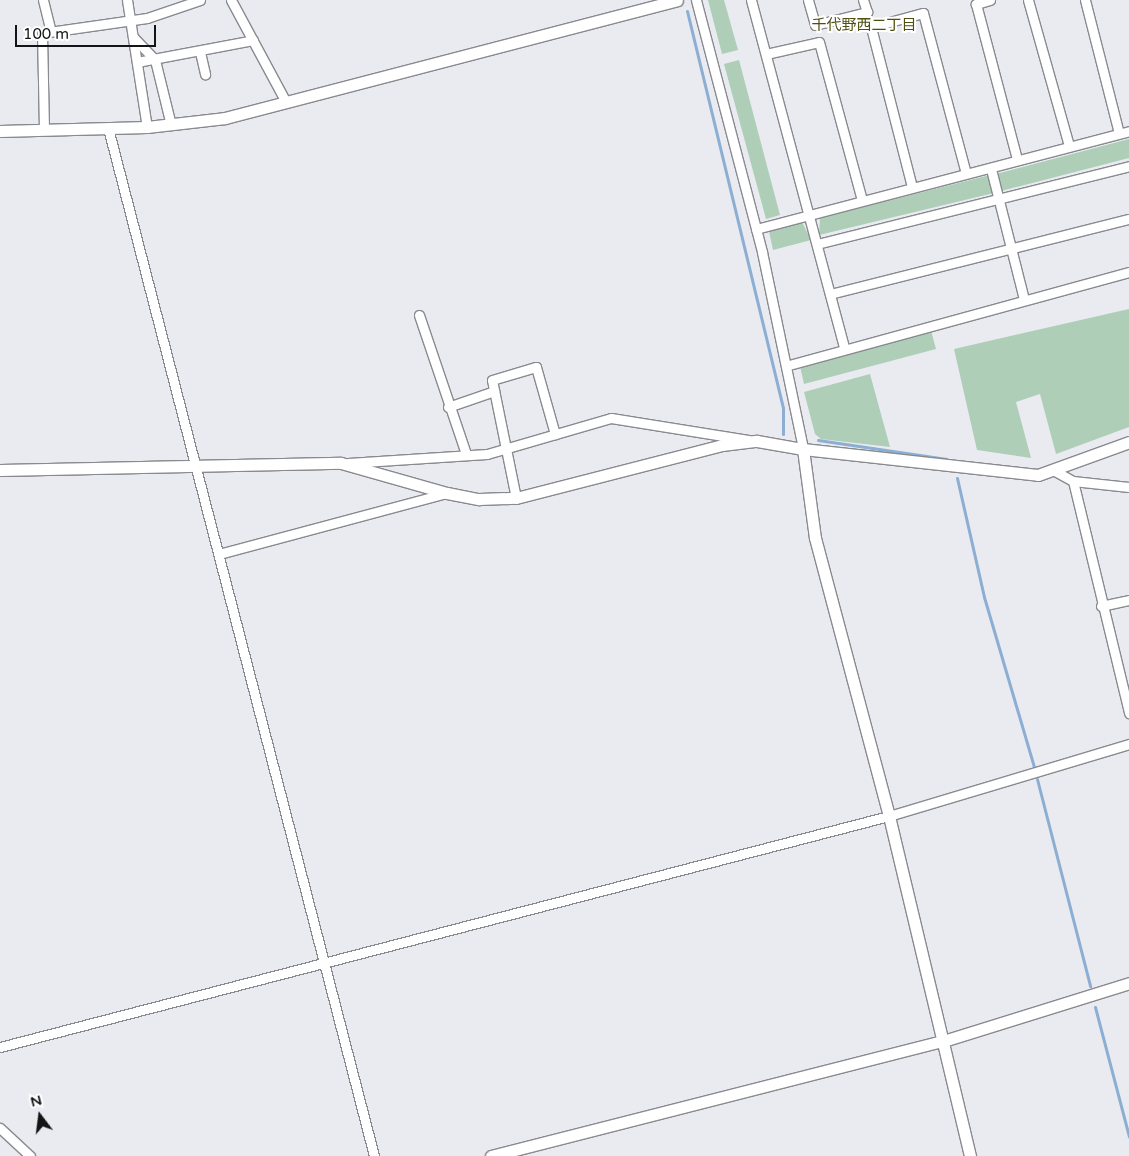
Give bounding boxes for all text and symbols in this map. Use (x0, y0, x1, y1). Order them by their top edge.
scale bar (18, 15, 159, 47)
district label: 千代野西二丁目 (812, 17, 916, 35)
text: 100 m (23, 25, 69, 43)
north arrow (15, 1091, 65, 1141)
text: N (28, 1091, 44, 1111)

